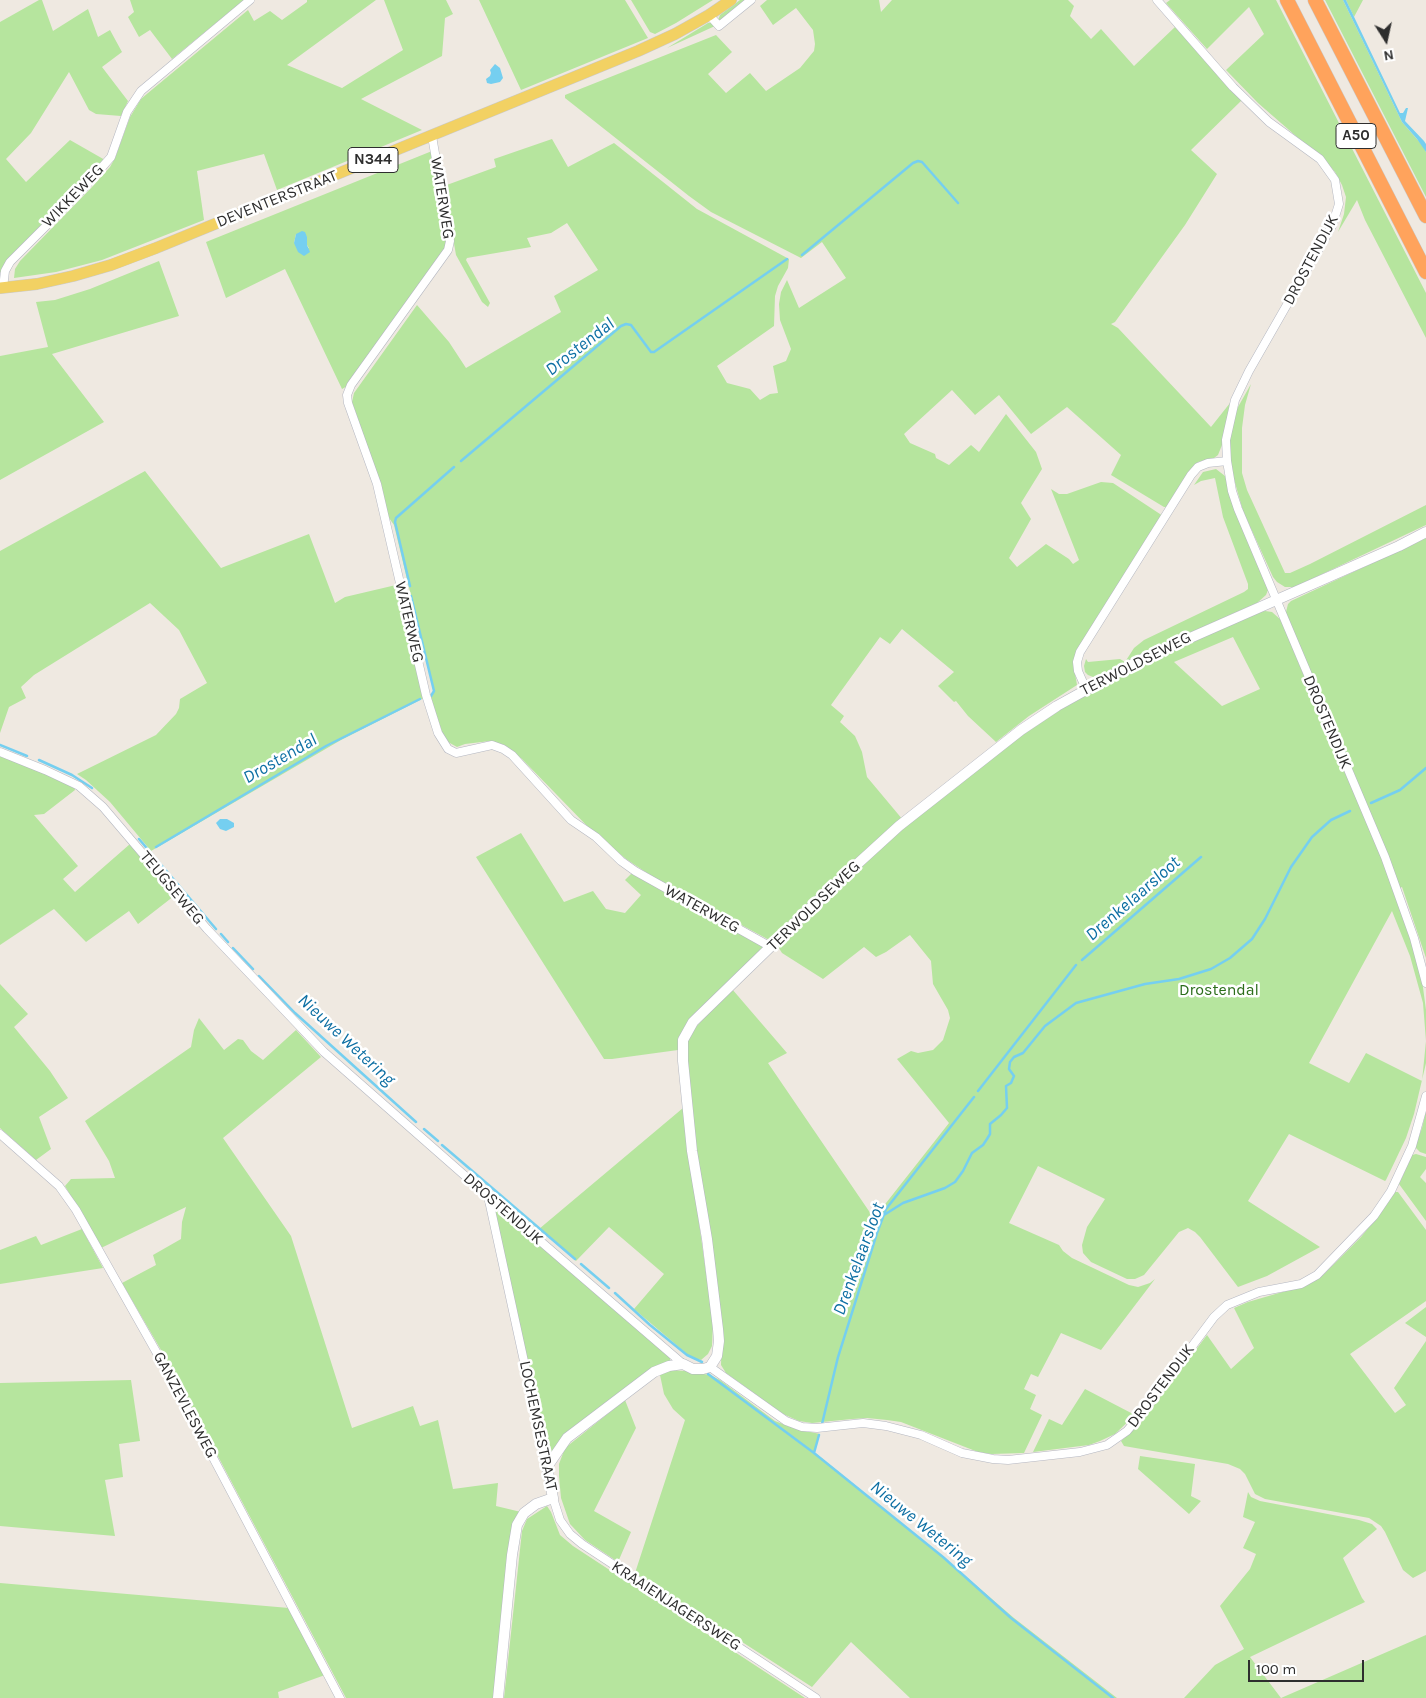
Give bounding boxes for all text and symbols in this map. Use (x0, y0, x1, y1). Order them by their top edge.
north arrow (1361, 15, 1411, 65)
text: N (1382, 46, 1395, 65)
road number: A50 (1336, 124, 1376, 148)
road number: N344 (348, 148, 398, 172)
street label: WATERWEG (426, 156, 458, 240)
street label: WIKKEWEG (38, 160, 108, 232)
street label: DEVENTERSTRAAT (214, 166, 340, 232)
street label: DROSTENDIJK (1279, 212, 1343, 308)
water label: Drostendal (541, 313, 619, 381)
street label: WATERWEG (390, 580, 428, 664)
street label: TERWOLDSEWEG (1077, 628, 1195, 700)
street label: DROSTENDIJK (1299, 672, 1355, 772)
water label: Drostendal (239, 729, 321, 789)
street label: TEUGSEWEG (136, 847, 208, 929)
water label: Drenkelaarsloot (1081, 852, 1185, 946)
street label: TERWOLDSEWEG (764, 857, 864, 955)
street label: WATERWEG (661, 881, 743, 937)
park label: Drostendal (1179, 980, 1259, 1000)
water label: Nieuwe Wetering (293, 990, 399, 1090)
street label: DROSTENDIJK (459, 1169, 547, 1249)
water label: Drenkelaarsloot (829, 1200, 889, 1318)
street label: DROSTENDIJK (1123, 1340, 1199, 1432)
street label: GANZEVLESWEG (149, 1349, 221, 1461)
street label: LOCHEMSESTRAAT (515, 1359, 561, 1493)
water label: Nieuwe Wetering (866, 1476, 976, 1572)
street label: KRAAIENJAGERSWEG (608, 1557, 744, 1655)
scale bar (1251, 1650, 1367, 1682)
text: 100 m (1256, 1660, 1296, 1678)

